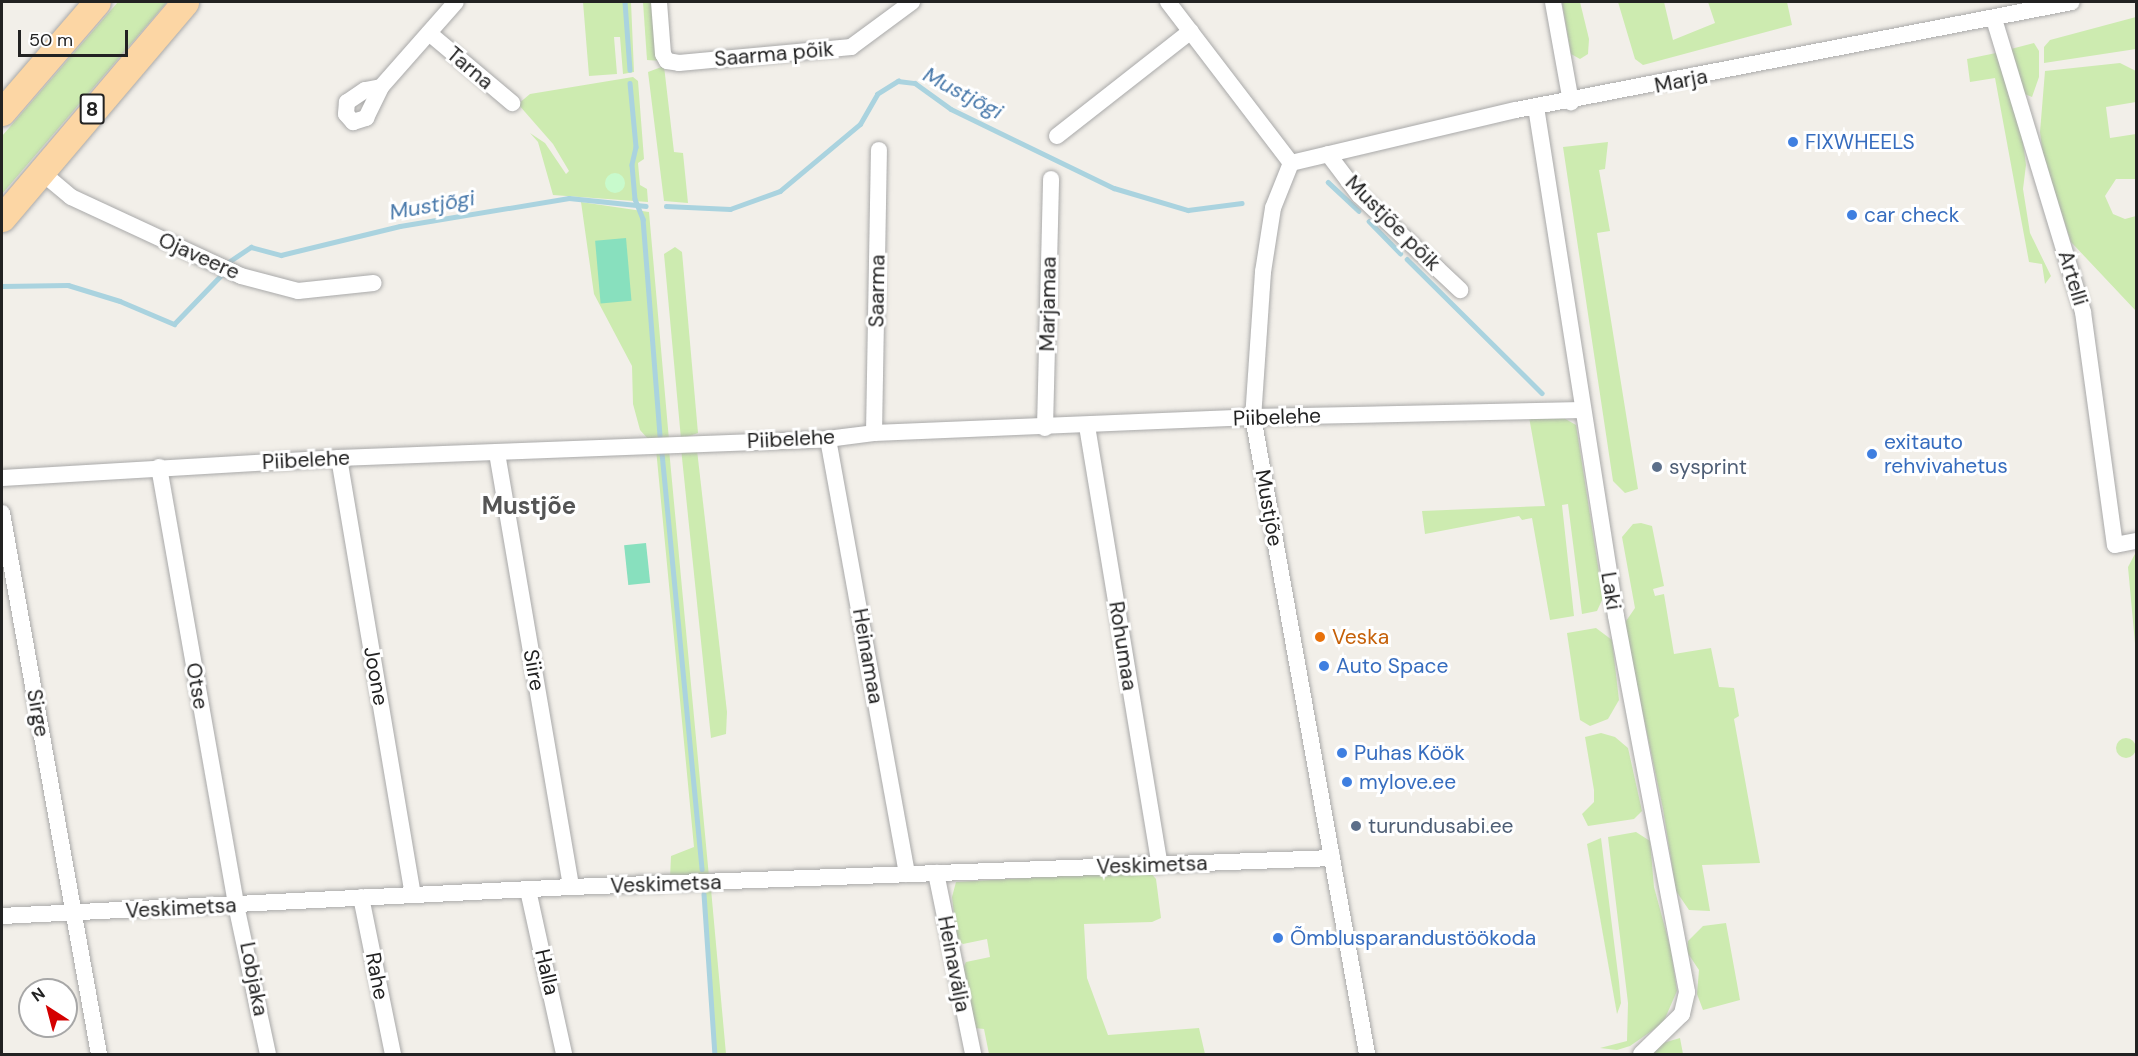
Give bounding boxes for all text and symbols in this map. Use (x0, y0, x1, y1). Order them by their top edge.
scale bar (21, 18, 130, 56)
text: 50 m (29, 28, 73, 52)
street label: Saarma põik (713, 36, 835, 72)
street label: Tarna (442, 41, 498, 95)
water label: Mustjõgi (919, 61, 1007, 125)
street label: Marja (1652, 64, 1710, 98)
road number: 8 (78, 92, 106, 126)
place label: FIXWHEELS (1805, 129, 1915, 155)
marker: FIXWHEELS (1786, 135, 1800, 149)
street label: Mustjõe põik (1340, 170, 1446, 276)
water label: Mustjõgi (387, 185, 477, 225)
place label: car check (1864, 202, 1959, 228)
marker: car check (1845, 208, 1859, 222)
street label: Ojaveere (155, 227, 243, 285)
street label: Artelli (2053, 248, 2093, 308)
street label: Saarma (864, 254, 890, 328)
street label: Marjamaa (1035, 256, 1061, 352)
street label: Piibelehe (1233, 403, 1321, 431)
street label: Piibelehe (746, 424, 836, 454)
place label: exitauto rehvivahetus (1884, 429, 2008, 479)
street label: Piibelehe (261, 445, 351, 475)
marker: exitauto rehvivahetus (1865, 447, 1879, 461)
place label: sysprint (1669, 454, 1747, 480)
marker: sysprint (1650, 460, 1664, 474)
street label: Mustjõe (1250, 468, 1288, 548)
district label: Mustjõe (482, 492, 576, 520)
street label: Laki (1596, 570, 1626, 612)
street label: Rohumaa (1104, 600, 1142, 692)
street label: Heinamaa (847, 606, 889, 706)
place label: Veska (1332, 624, 1389, 650)
marker: Veska (1313, 630, 1327, 644)
street label: Joone (358, 645, 394, 707)
street label: Siire (518, 647, 550, 693)
place label: Auto Space (1336, 653, 1448, 679)
marker: Auto Space (1317, 659, 1331, 673)
street label: Otse (181, 661, 213, 711)
street label: Sirge (21, 687, 55, 739)
place label: Puhas Köök (1354, 740, 1465, 766)
marker: Puhas Köök (1335, 746, 1349, 760)
place label: mylove.ee (1359, 769, 1456, 795)
marker: mylove.ee (1340, 775, 1354, 789)
place label: turundusabi.ee (1368, 813, 1513, 839)
marker: turundusabi.ee (1349, 819, 1363, 833)
street label: Veskimetsa (1096, 850, 1208, 880)
street label: Veskimetsa (610, 869, 722, 899)
street label: Veskimetsa (125, 893, 237, 923)
street label: Heinavälja (932, 914, 976, 1014)
place label: Õmblusparandustöökoda (1290, 925, 1536, 951)
marker: Õmblusparandustöökoda (1271, 931, 1285, 945)
street label: Lobjaka (235, 940, 273, 1018)
street label: Halla (529, 947, 565, 997)
street label: Rahe (360, 950, 394, 1002)
north arrow (18, 978, 78, 1038)
text: N (27, 983, 49, 1007)

